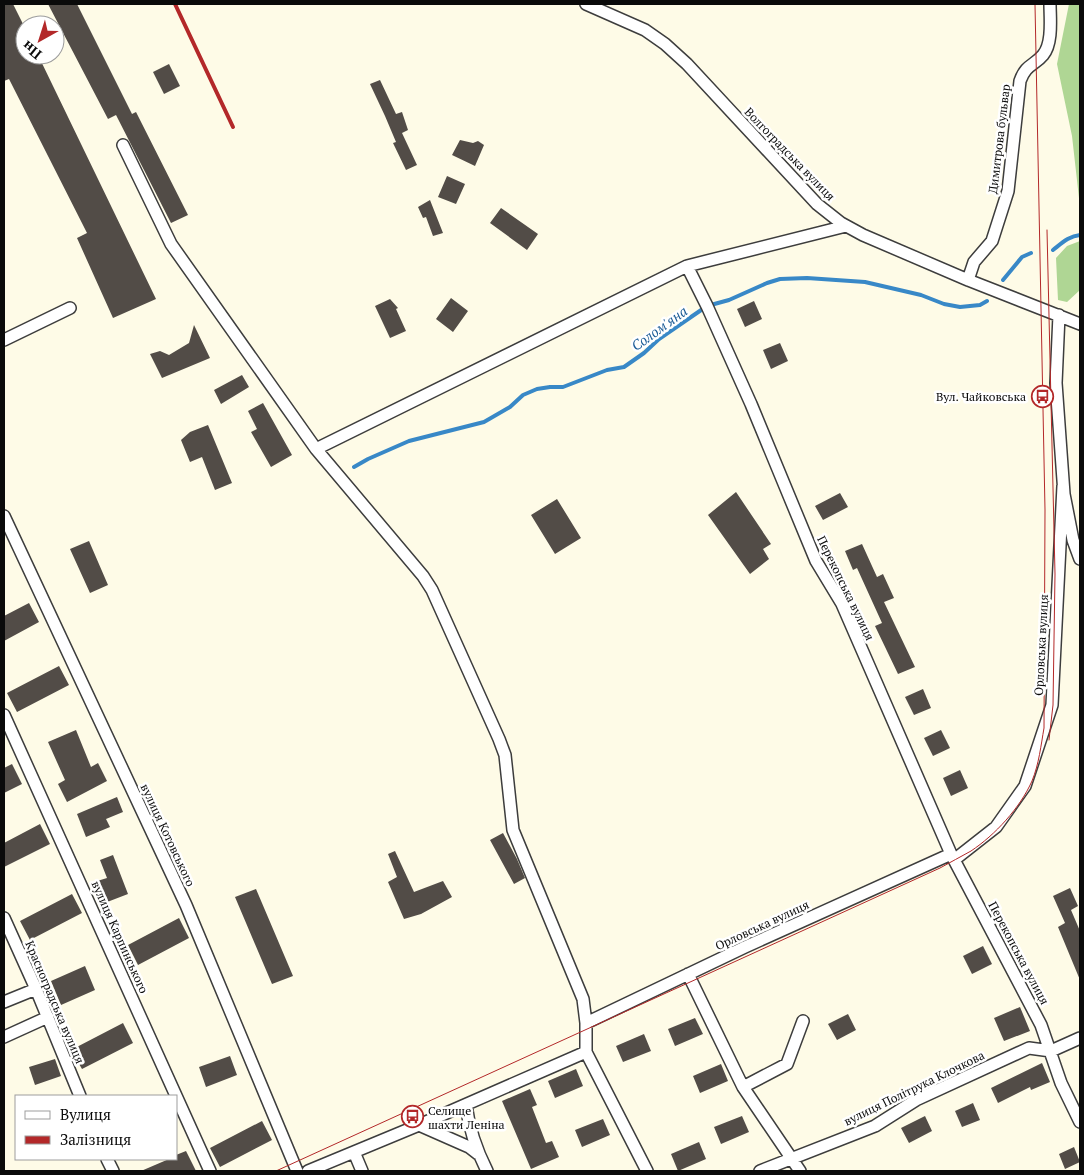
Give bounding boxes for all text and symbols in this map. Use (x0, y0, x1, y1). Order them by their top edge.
north arrow (15, 15, 65, 65)
text: Пн (18, 37, 45, 64)
street label: Димитрова бульвар (985, 83, 1013, 195)
street label: Волгоградська вулиця (742, 104, 838, 204)
water label: Солом'яна (627, 301, 691, 355)
bus stop icon: Вул. Чайковська (1030, 384, 1054, 408)
place label: Вул. Чайковська (936, 389, 1026, 404)
street label: Перекопська вулиця (814, 533, 878, 643)
street label: Орловська вулиця (1031, 594, 1051, 696)
street label: вулиця Котовського (138, 781, 199, 889)
street label: вулиця Карпинського (88, 878, 152, 996)
street label: Орловська вулиця (713, 897, 811, 953)
street label: Перекопська вулиця (985, 899, 1053, 1007)
street label: Красноградська вулиця (22, 938, 88, 1066)
street label: вулиця Політрука Клочкова (841, 1047, 987, 1129)
legend (15, 1095, 178, 1160)
place label: Селище шахти Леніна (428, 1103, 505, 1132)
text: Вулиця (60, 1104, 111, 1124)
bus stop icon: Селище шахти Леніна (400, 1105, 424, 1129)
text: Залізниця (60, 1129, 131, 1149)

